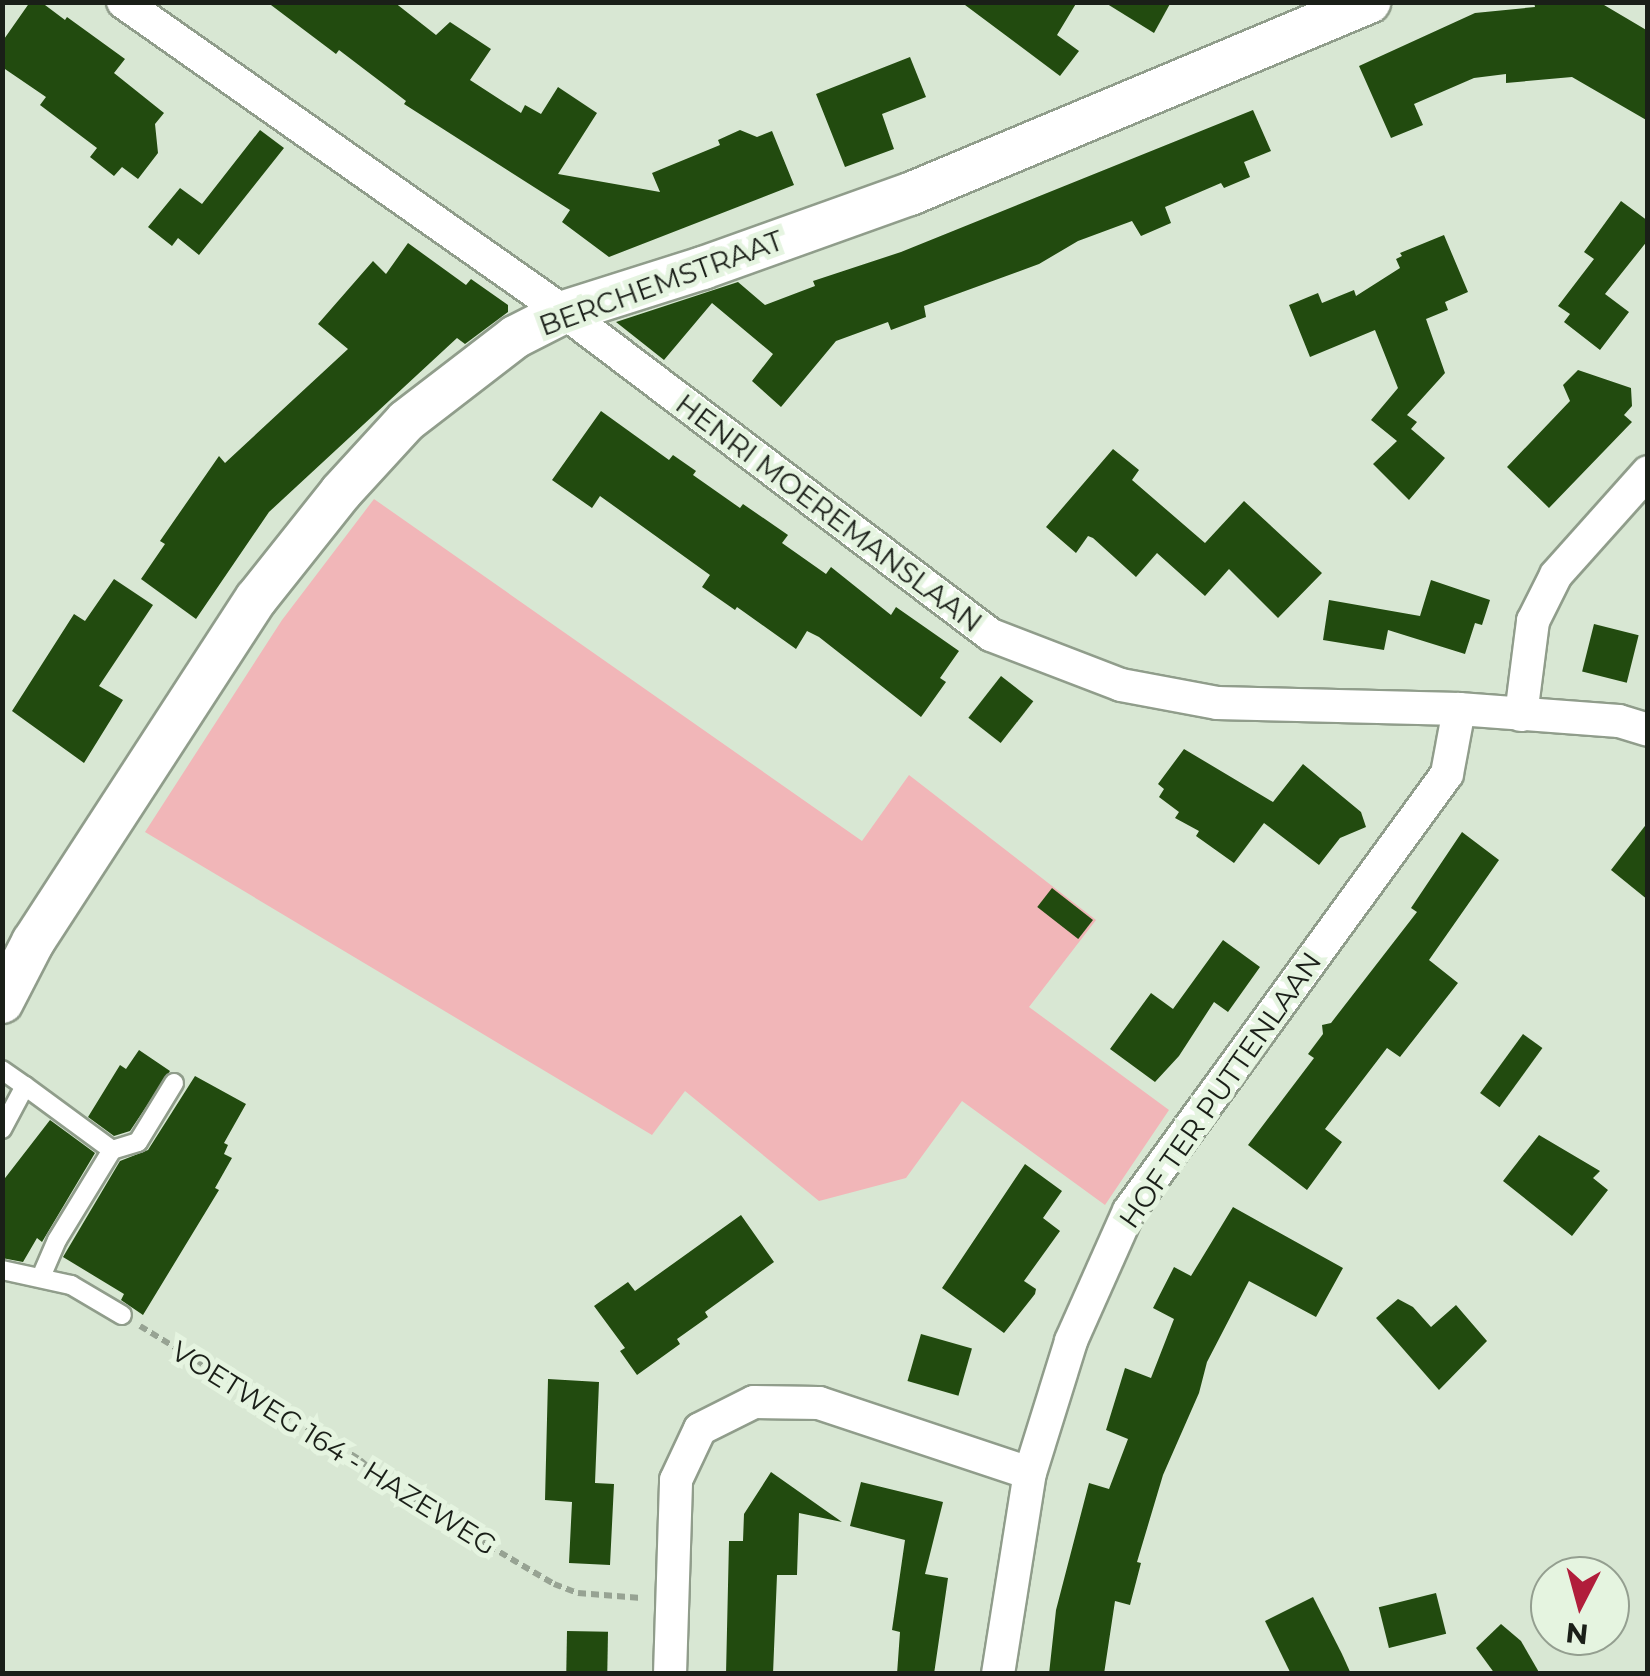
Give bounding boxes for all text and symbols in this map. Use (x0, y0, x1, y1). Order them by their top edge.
street label: BERCHEMSTRAAT (535, 223, 787, 343)
street label: HENRI MOEREMANSLAAN (669, 387, 989, 639)
street label: HOF TER PUTTENLAAN (1112, 946, 1328, 1234)
street label: VOETWEG 164 - HAZEWEG (165, 1334, 503, 1562)
north arrow (1530, 1556, 1630, 1656)
text: N (1564, 1616, 1590, 1652)

